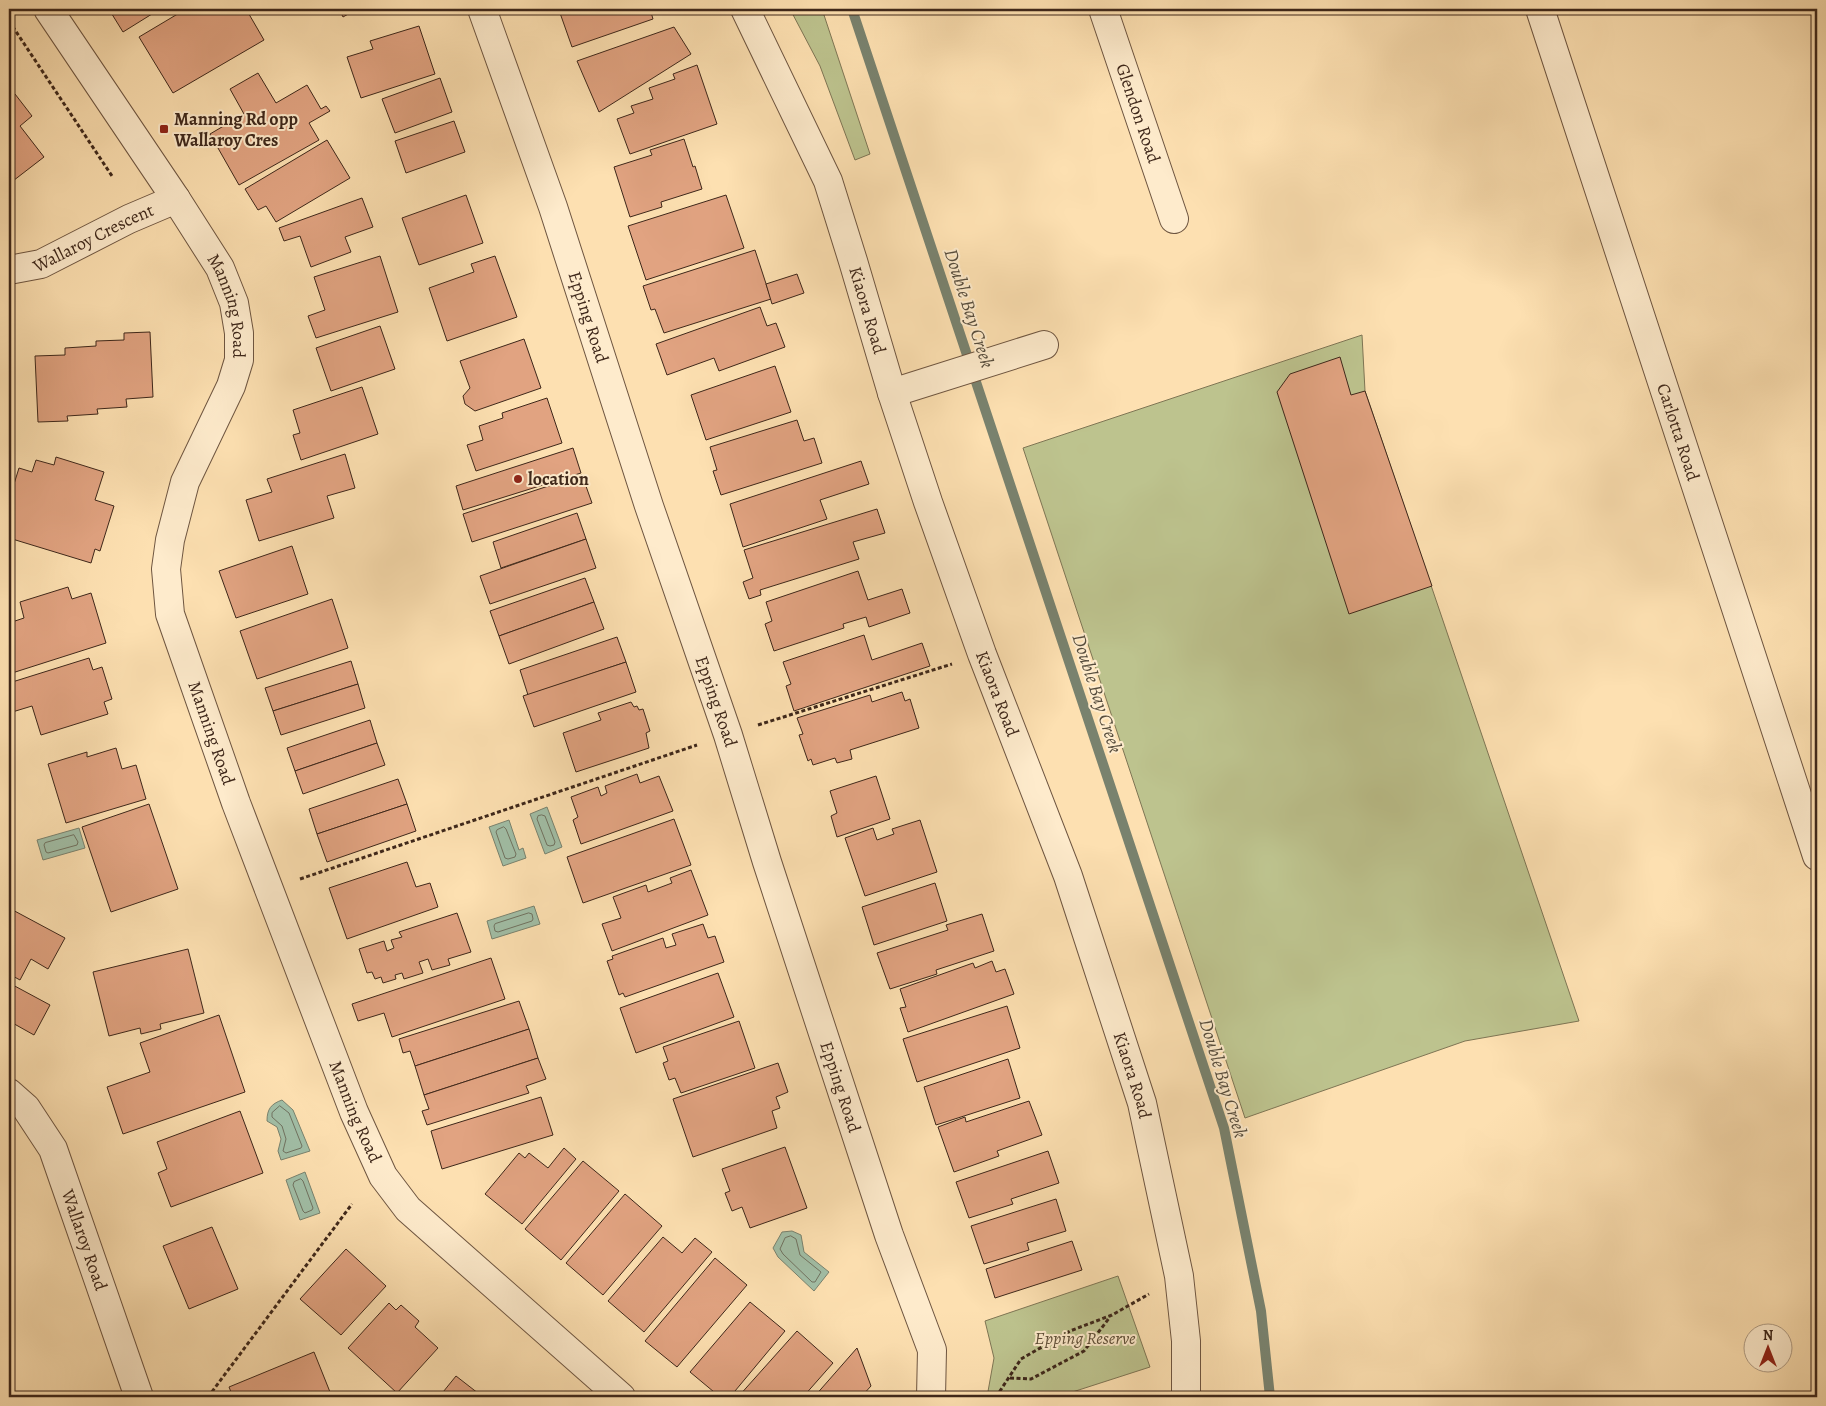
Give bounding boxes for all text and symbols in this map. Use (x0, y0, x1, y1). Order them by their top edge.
street label: Glendon Road (1110, 60, 1166, 167)
place label: Manning Rd opp Wallaroy Cres (173, 107, 298, 152)
marker: Manning Rd opp Wallaroy Cres (158, 123, 170, 135)
street label: Wallaroy Crescent (28, 198, 157, 279)
water label: Double Bay Creek (938, 245, 1001, 371)
street label: Manning Road (202, 249, 251, 358)
street label: Kiaora Road (843, 264, 892, 357)
street label: Epping Road (562, 268, 614, 366)
street label: Carlotta Road (1651, 380, 1706, 484)
place label: location (528, 467, 589, 491)
marker: location (512, 473, 524, 485)
water label: Double Bay Creek (1066, 630, 1129, 756)
street label: Kiaora Road (970, 647, 1025, 740)
street label: Epping Road (690, 653, 743, 750)
street label: Manning Road (182, 678, 241, 788)
water label: Double Bay Creek (1193, 1015, 1254, 1141)
street label: Kiaora Road (1108, 1029, 1157, 1121)
street label: Epping Road (814, 1038, 867, 1136)
street label: Manning Road (323, 1057, 387, 1167)
street label: Wallaroy Road (56, 1185, 113, 1294)
north arrow (1744, 1324, 1794, 1374)
park label: Epping Reserve (1035, 1326, 1136, 1350)
text: N (1763, 1326, 1773, 1345)

